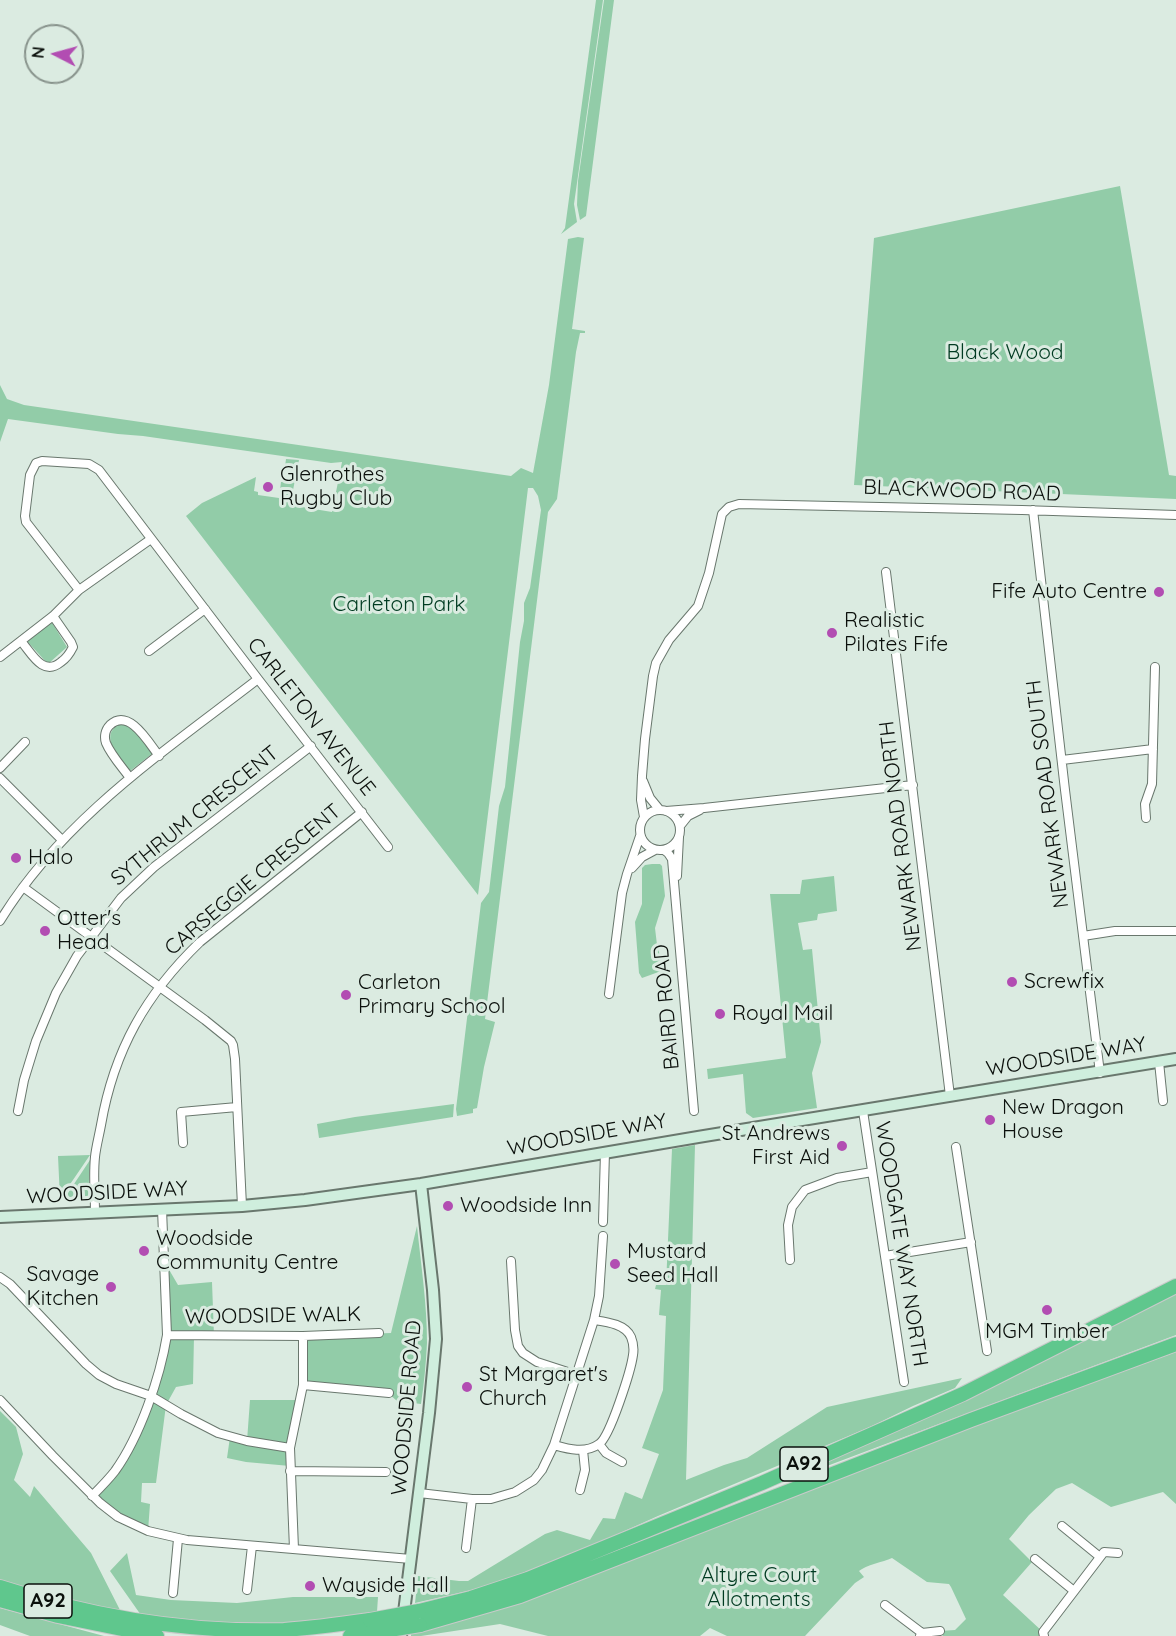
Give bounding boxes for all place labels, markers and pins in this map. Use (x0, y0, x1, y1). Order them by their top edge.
place label: Glenrothes Rugby Club (280, 462, 392, 512)
marker: Glenrothes Rugby Club (261, 480, 275, 494)
place label: Fife Auto Centre (991, 579, 1147, 605)
marker: Fife Auto Centre (1152, 585, 1166, 599)
place label: Realistic Pilates Fife (844, 608, 948, 658)
marker: Realistic Pilates Fife (825, 626, 839, 640)
place label: Halo (28, 845, 73, 871)
marker: Halo (9, 851, 23, 865)
place label: Otter's Head (57, 906, 121, 956)
marker: Otter's Head (38, 924, 52, 938)
place label: Screwfix (1024, 969, 1104, 995)
place label: Carleton Primary School (358, 970, 506, 1020)
marker: Screwfix (1005, 975, 1019, 989)
marker: Carleton Primary School (339, 988, 353, 1002)
place label: Royal Mail (732, 1001, 833, 1027)
marker: Royal Mail (713, 1007, 727, 1021)
place label: New Dragon House (1002, 1095, 1124, 1145)
marker: New Dragon House (983, 1113, 997, 1127)
place label: St Andrews First Aid (722, 1121, 830, 1171)
marker: St Andrews First Aid (835, 1139, 849, 1153)
place label: Woodside Inn (460, 1193, 592, 1219)
marker: Woodside Inn (441, 1199, 455, 1213)
place label: Woodside Community Centre (156, 1226, 338, 1276)
place label: Mustard Seed Hall (627, 1239, 718, 1289)
marker: Woodside Community Centre (137, 1244, 151, 1258)
marker: Mustard Seed Hall (608, 1257, 622, 1271)
place label: Savage Kitchen (26, 1262, 99, 1312)
marker: Savage Kitchen (104, 1280, 118, 1294)
marker: MGM Timber (1040, 1303, 1054, 1317)
place label: MGM Timber (985, 1319, 1109, 1345)
place label: St Margaret's Church (479, 1362, 608, 1412)
marker: St Margaret's Church (460, 1380, 474, 1394)
place label: Wayside Hall (322, 1573, 449, 1599)
marker: Wayside Hall (303, 1579, 317, 1593)

